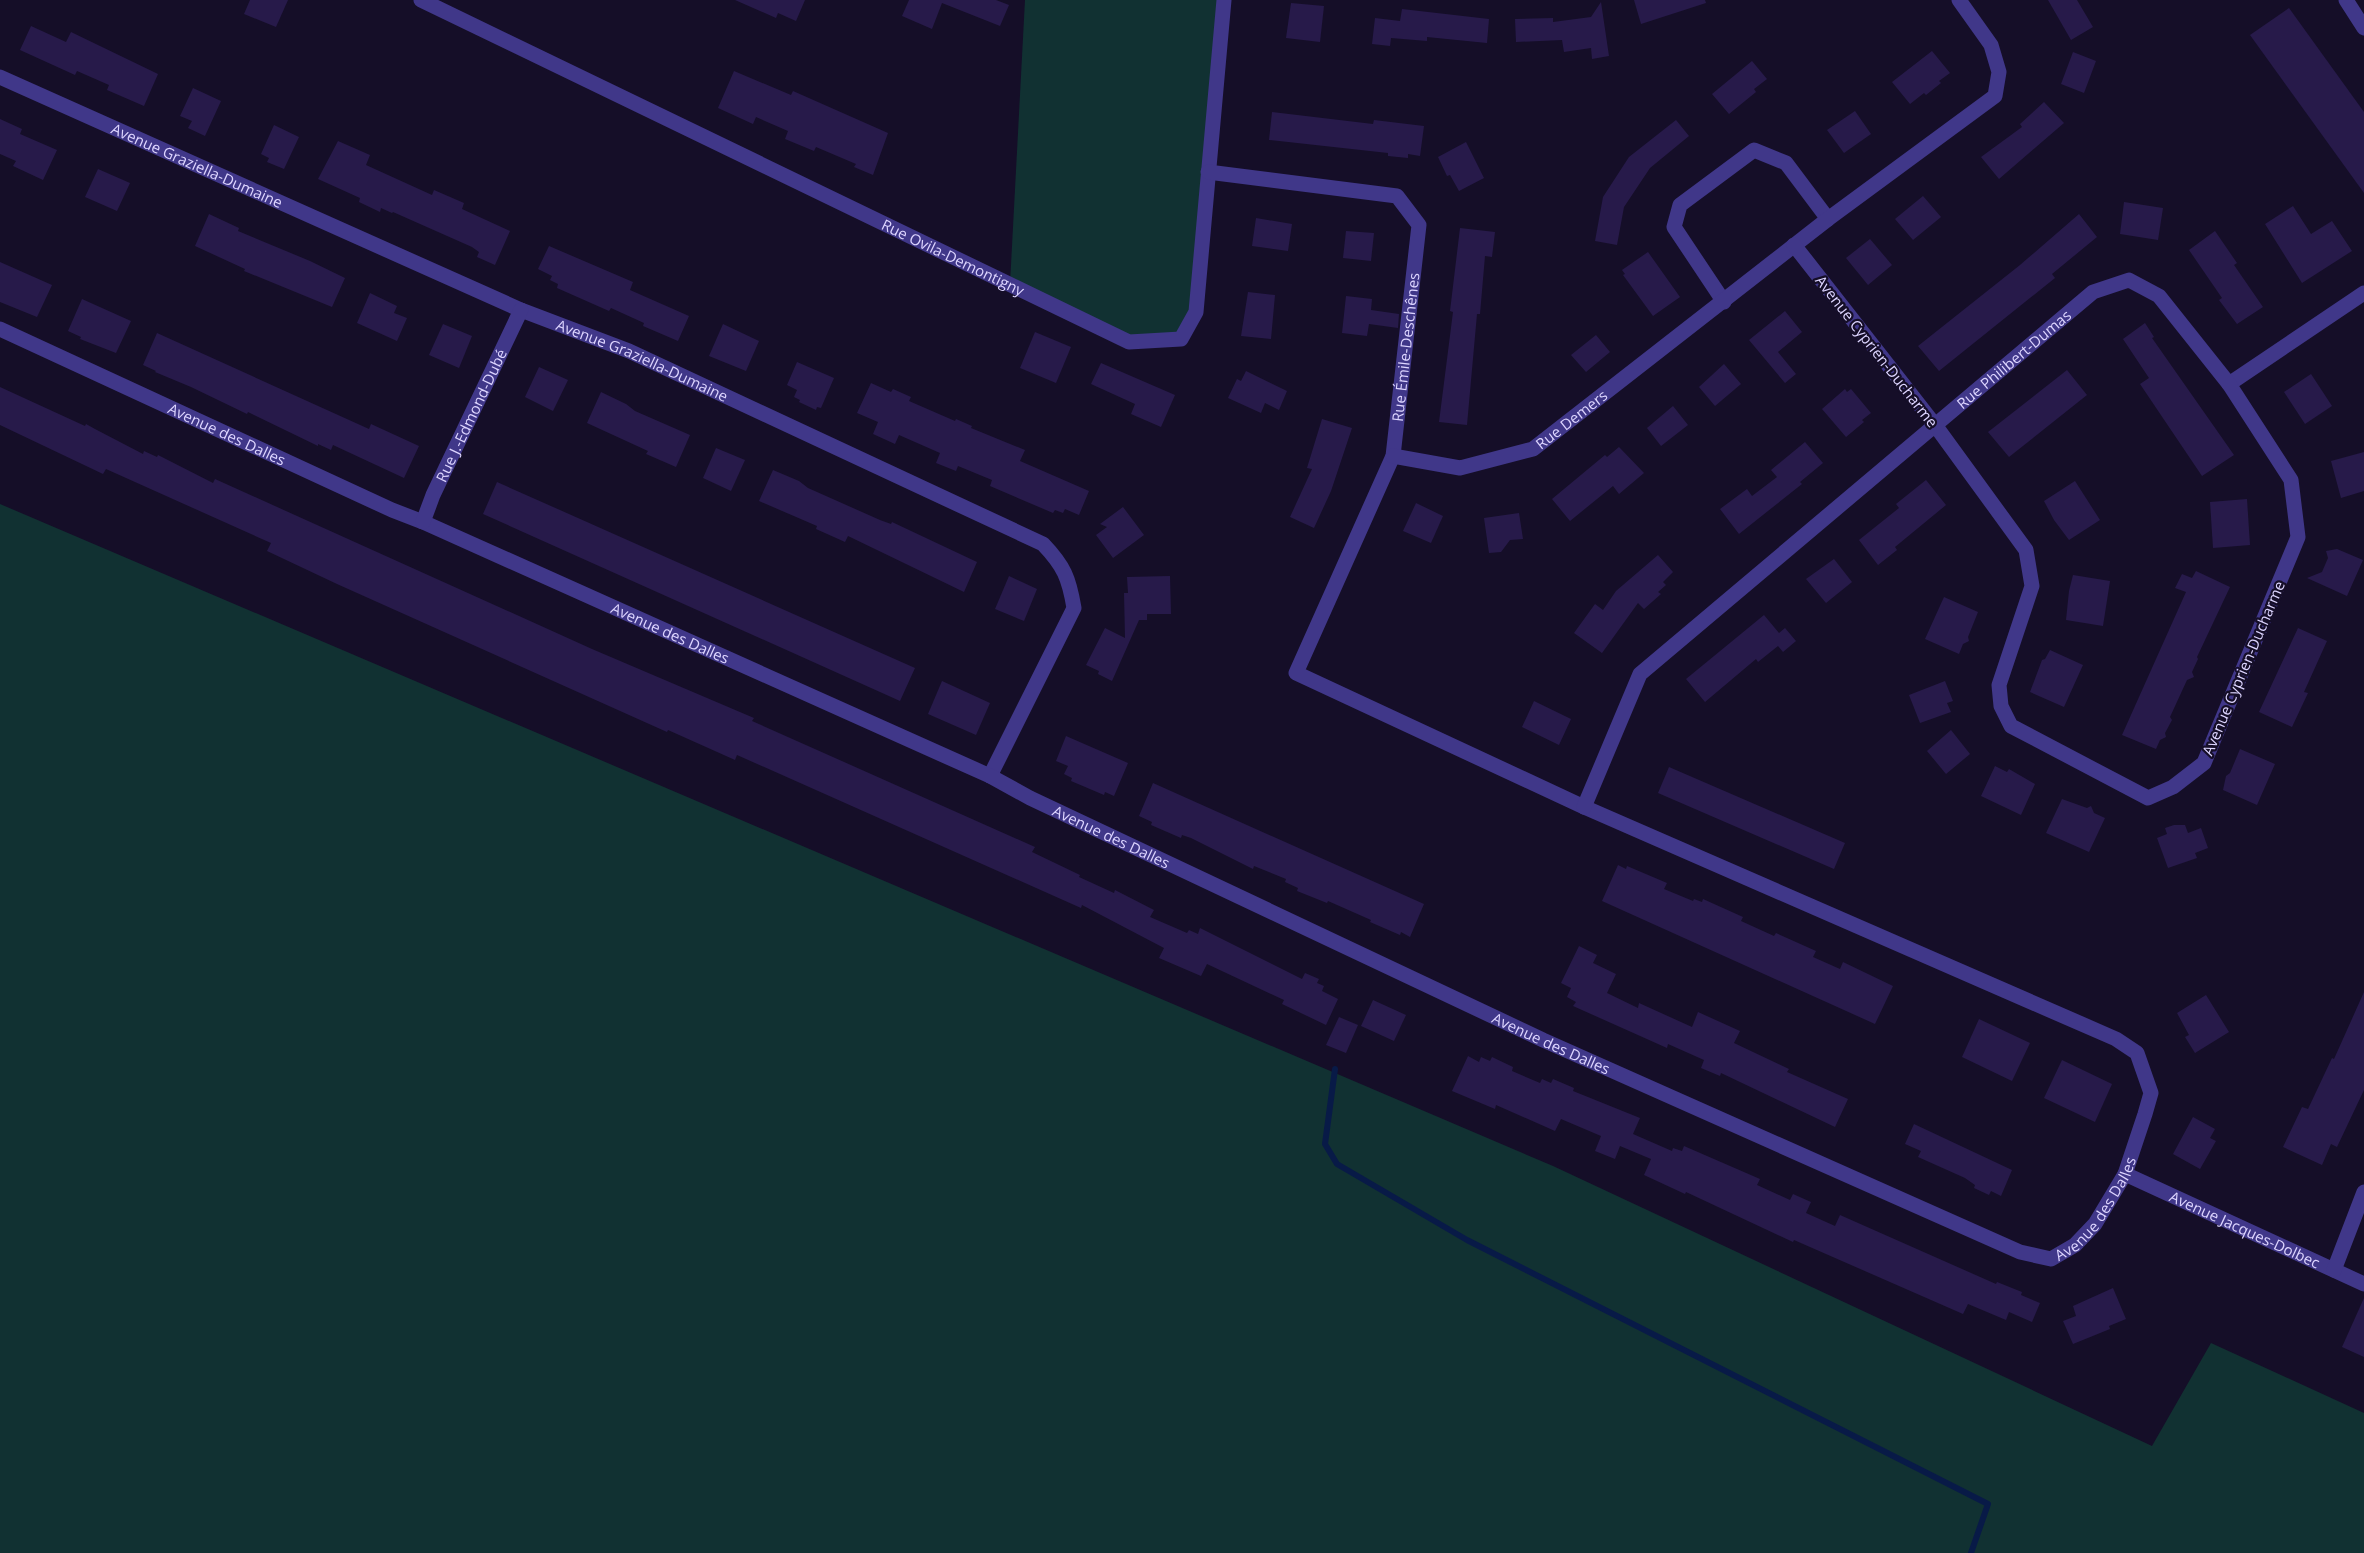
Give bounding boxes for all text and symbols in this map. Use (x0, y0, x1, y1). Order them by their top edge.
street label: Avenue Graziella-Dumaine (108, 118, 286, 212)
street label: Rue Ovila-Demontigny (878, 214, 1028, 300)
street label: Rue Émile-Deschênes (1387, 271, 1424, 423)
street label: Avenue Cyprien-Ducharme (1811, 271, 1943, 431)
street label: Rue Philibert-Dumas (1952, 305, 2075, 413)
street label: Avenue Graziella-Dumaine (554, 314, 732, 406)
street label: Rue J.-Edmond-Dubé (431, 346, 511, 485)
street label: Rue Demers (1531, 385, 1611, 453)
street label: Avenue des Dalles (165, 398, 289, 470)
street label: Avenue Cyprien-Ducharme (2197, 578, 2289, 758)
street label: Avenue des Dalles (608, 598, 732, 668)
street label: Avenue des Dalles (1050, 800, 1173, 873)
street label: Avenue des Dalles (1489, 1008, 1613, 1079)
street label: Avenue des Dalles (2051, 1154, 2140, 1265)
street label: Avenue Jacques-Dolbec (2167, 1186, 2323, 1272)

